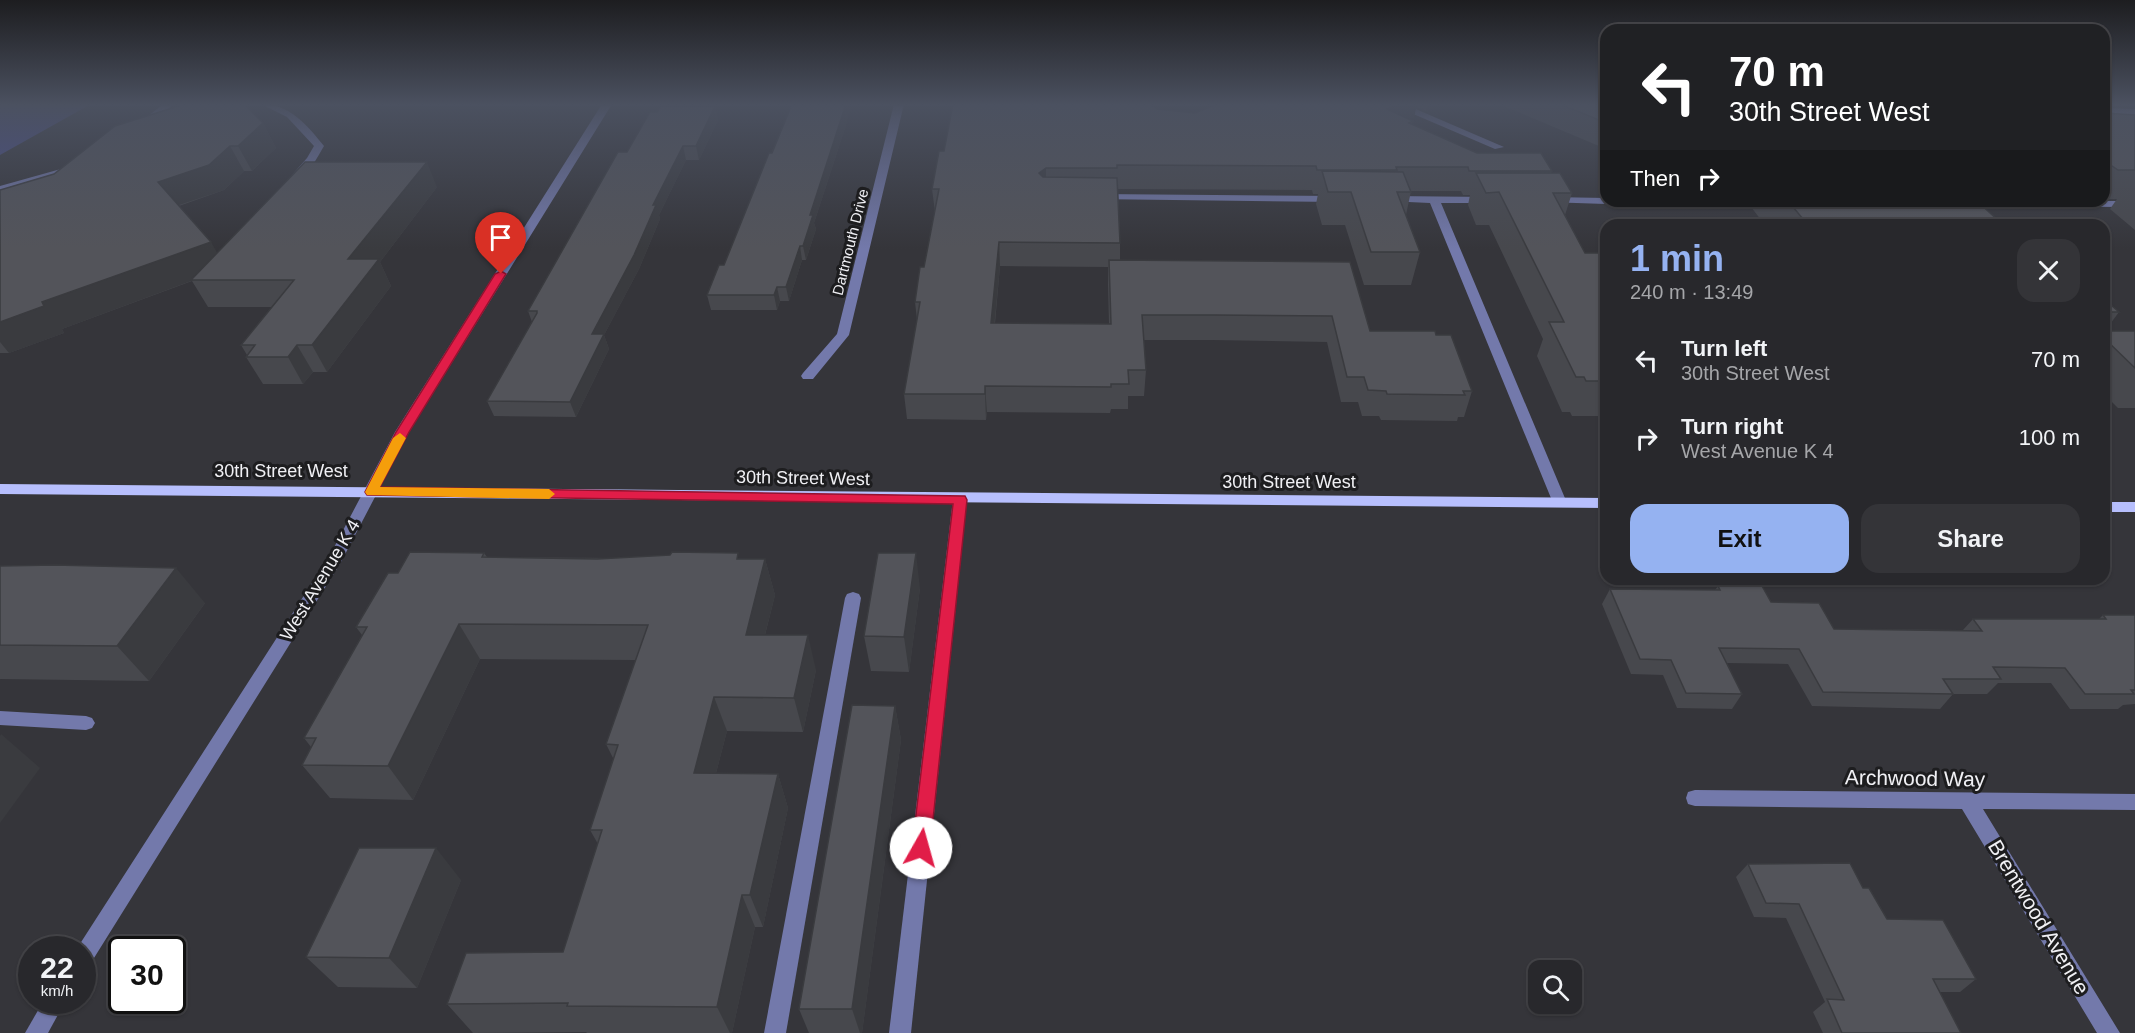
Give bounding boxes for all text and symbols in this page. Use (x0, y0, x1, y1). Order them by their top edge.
icon: left (1630, 48, 1708, 126)
text: 70 m (1729, 48, 1825, 95)
text: 30th Street West (1729, 97, 1930, 127)
icon: right (1692, 162, 1725, 195)
text: Then (1630, 166, 1680, 191)
street label: Dartmouth Drive (829, 187, 871, 297)
pin (475, 212, 526, 274)
icon: arrive (484, 221, 517, 254)
text: 1 min (1630, 238, 1724, 279)
button: close (2017, 239, 2080, 302)
text: 240 m · 13:49 (1630, 281, 1753, 303)
text: Turn left (1681, 336, 1767, 361)
icon: left (1630, 344, 1663, 377)
text: 70 m (2031, 347, 2080, 372)
text: 30th Street West (1681, 362, 1830, 384)
text: Turn right (1681, 414, 1783, 439)
icon: right (1630, 422, 1663, 455)
text: 100 m (2019, 425, 2080, 450)
text: West Avenue K 4 (1681, 440, 1834, 462)
street label: 30th Street West (214, 461, 348, 481)
street label: 30th Street West (736, 467, 870, 489)
street label: 30th Street West (1222, 472, 1356, 492)
button: Exit (1630, 504, 1849, 573)
button: Share (1861, 504, 2080, 573)
street label: West Avenue K 4 (276, 516, 364, 644)
street label: Archwood Way (1845, 765, 1986, 791)
position arrow (889, 816, 953, 880)
street label: Brentwood Avenue (1984, 836, 2094, 998)
speed limit sign: 30 (108, 936, 186, 1014)
text: 22 (40, 951, 74, 984)
map controls (1528, 960, 1582, 1014)
button: search (1528, 960, 1582, 1014)
text: km/h (41, 982, 73, 999)

